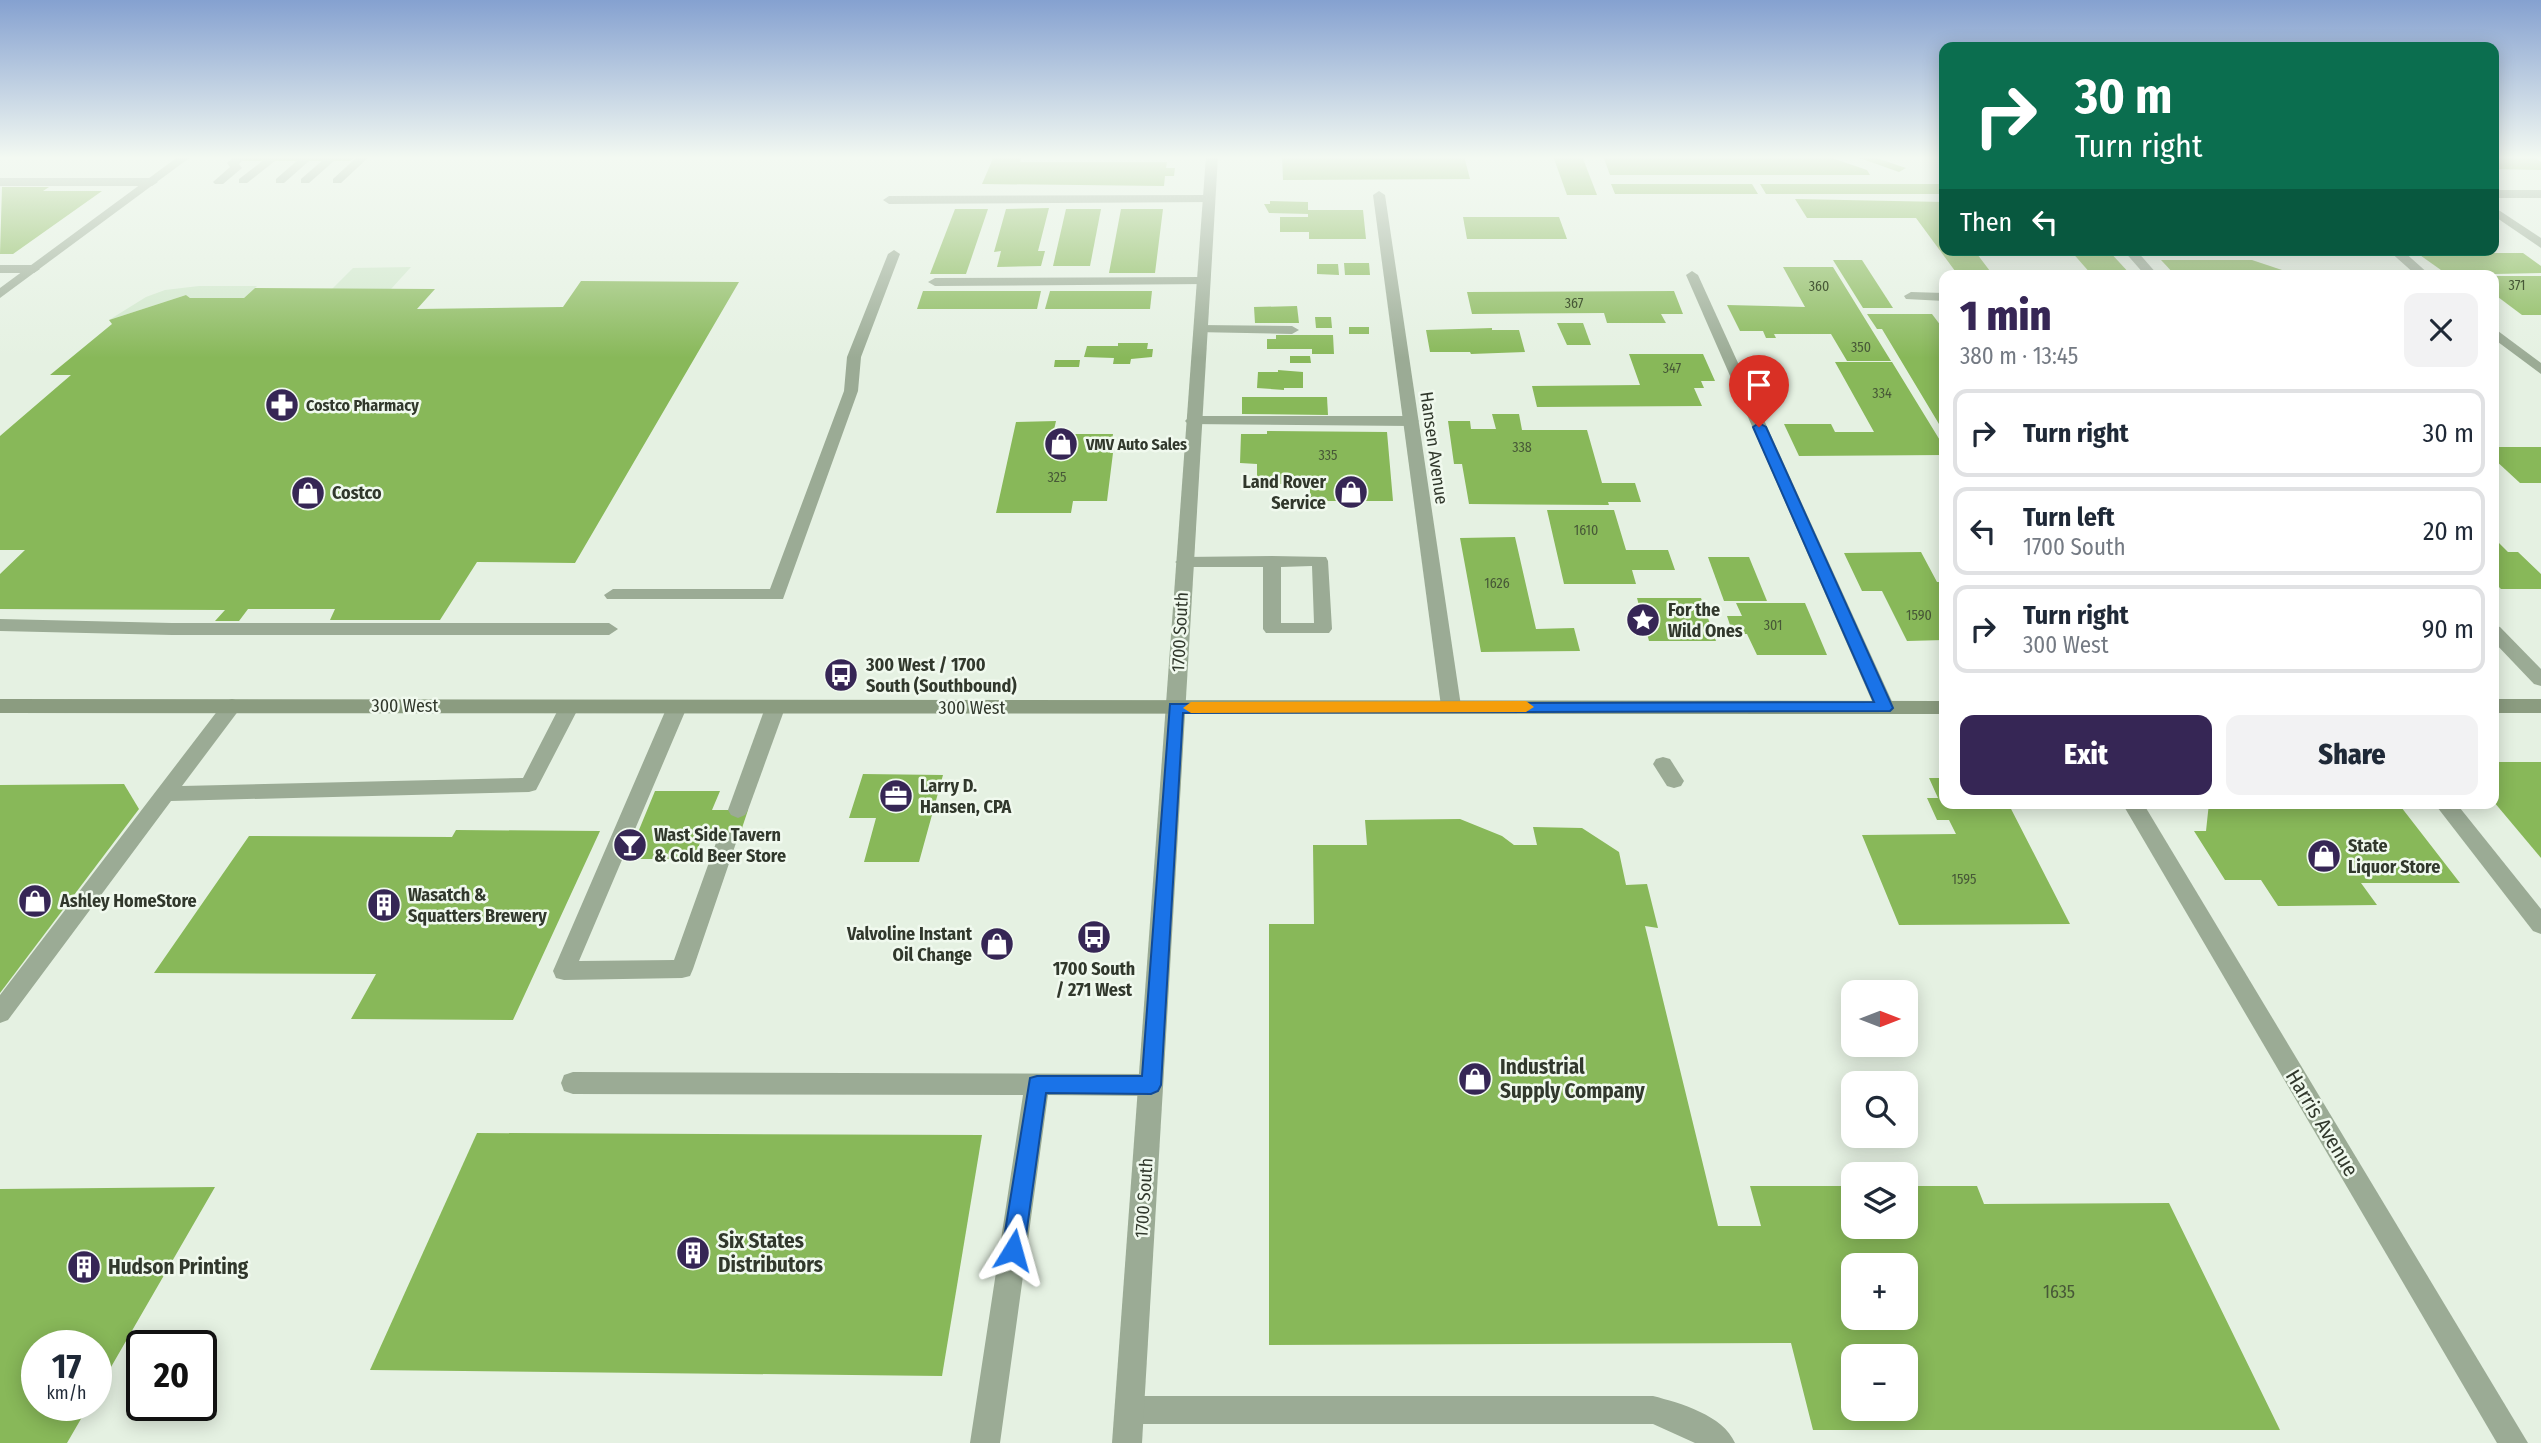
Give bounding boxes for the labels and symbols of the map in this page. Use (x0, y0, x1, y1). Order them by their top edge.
house number: 371 (2508, 277, 2526, 294)
house number: 360 (1809, 278, 1829, 295)
house number: 367 (1565, 295, 1584, 312)
house number: 350 (1851, 339, 1871, 356)
pin (1729, 355, 1789, 427)
house number: 347 (1663, 360, 1682, 377)
house number: 334 (1872, 385, 1892, 402)
pharmacy icon: Costco Pharmacy (263, 386, 301, 424)
street label: Hansen Avenue (1415, 390, 1453, 506)
place label: Costco Pharmacy (306, 396, 419, 415)
shop icon: VMV Auto Sales (1042, 425, 1080, 463)
place label: VMV Auto Sales (1085, 435, 1187, 454)
house number: 338 (1512, 439, 1532, 456)
house number: 335 (1318, 447, 1338, 464)
house number: 325 (1048, 469, 1066, 486)
place label: Land Rover Service (1242, 471, 1326, 514)
shop icon: Land Rover Service (1332, 473, 1370, 511)
shop icon: Costco (289, 474, 327, 512)
place label: Costco (332, 482, 382, 504)
house number: 1610 (1574, 522, 1598, 539)
house number: 1626 (1484, 575, 1510, 592)
street label: 1700 South (1167, 591, 1193, 673)
place label: For the Wild Ones (1668, 599, 1743, 642)
place icon: For the Wild Ones (1624, 601, 1662, 639)
house number: 1590 (1906, 607, 1932, 624)
house number: 301 (1764, 617, 1782, 634)
place label: 300 West / 1700 South (Southbound) (865, 654, 1017, 697)
bus stop icon: 300 West / 1700 South (Southbound) (822, 656, 860, 694)
street label: 300 West (372, 695, 439, 717)
street label: 300 West (939, 697, 1006, 719)
place label: Larry D. Hansen, CPA (920, 775, 1012, 818)
office icon: Larry D. Hansen, CPA (877, 777, 915, 815)
place label: Wast Side Tavern & Cold Beer Store (654, 824, 786, 867)
bar icon: Wast Side Tavern & Cold Beer Store (611, 826, 649, 864)
place label: State Liquor Store (2348, 835, 2440, 878)
shop icon: State Liquor Store (2305, 837, 2343, 875)
house number: 1595 (1952, 871, 1976, 888)
shop icon: Ashley HomeStore (16, 882, 54, 920)
place label: Wasatch & Squatters Brewery (408, 884, 547, 927)
building icon: Wasatch & Squatters Brewery (365, 886, 403, 924)
place label: Ashley HomeStore (59, 890, 197, 912)
bus stop icon: 1700 South / 271 West (1075, 918, 1113, 956)
place label: Valvoline Instant Oil Change (846, 923, 973, 966)
shop icon: Valvoline Instant Oil Change (978, 925, 1016, 963)
place label: 1700 South / 271 West (1053, 958, 1135, 1001)
north arrow (1841, 980, 1918, 1057)
place label: Industrial Supply Company (1500, 1054, 1646, 1104)
shop icon: Industrial Supply Company (1456, 1060, 1494, 1098)
street label: Harris Avenue (2280, 1065, 2364, 1181)
street label: 1700 South (1130, 1157, 1158, 1239)
position arrow (976, 1213, 1050, 1287)
place label: Six States Distributors (718, 1228, 823, 1278)
building icon: Six States Distributors (674, 1234, 712, 1272)
building icon: Hudson Printing (65, 1248, 103, 1286)
place label: Hudson Printing (108, 1254, 249, 1280)
house number: 1635 (2043, 1281, 2075, 1303)
speed limit sign: 20 (126, 1330, 217, 1421)

